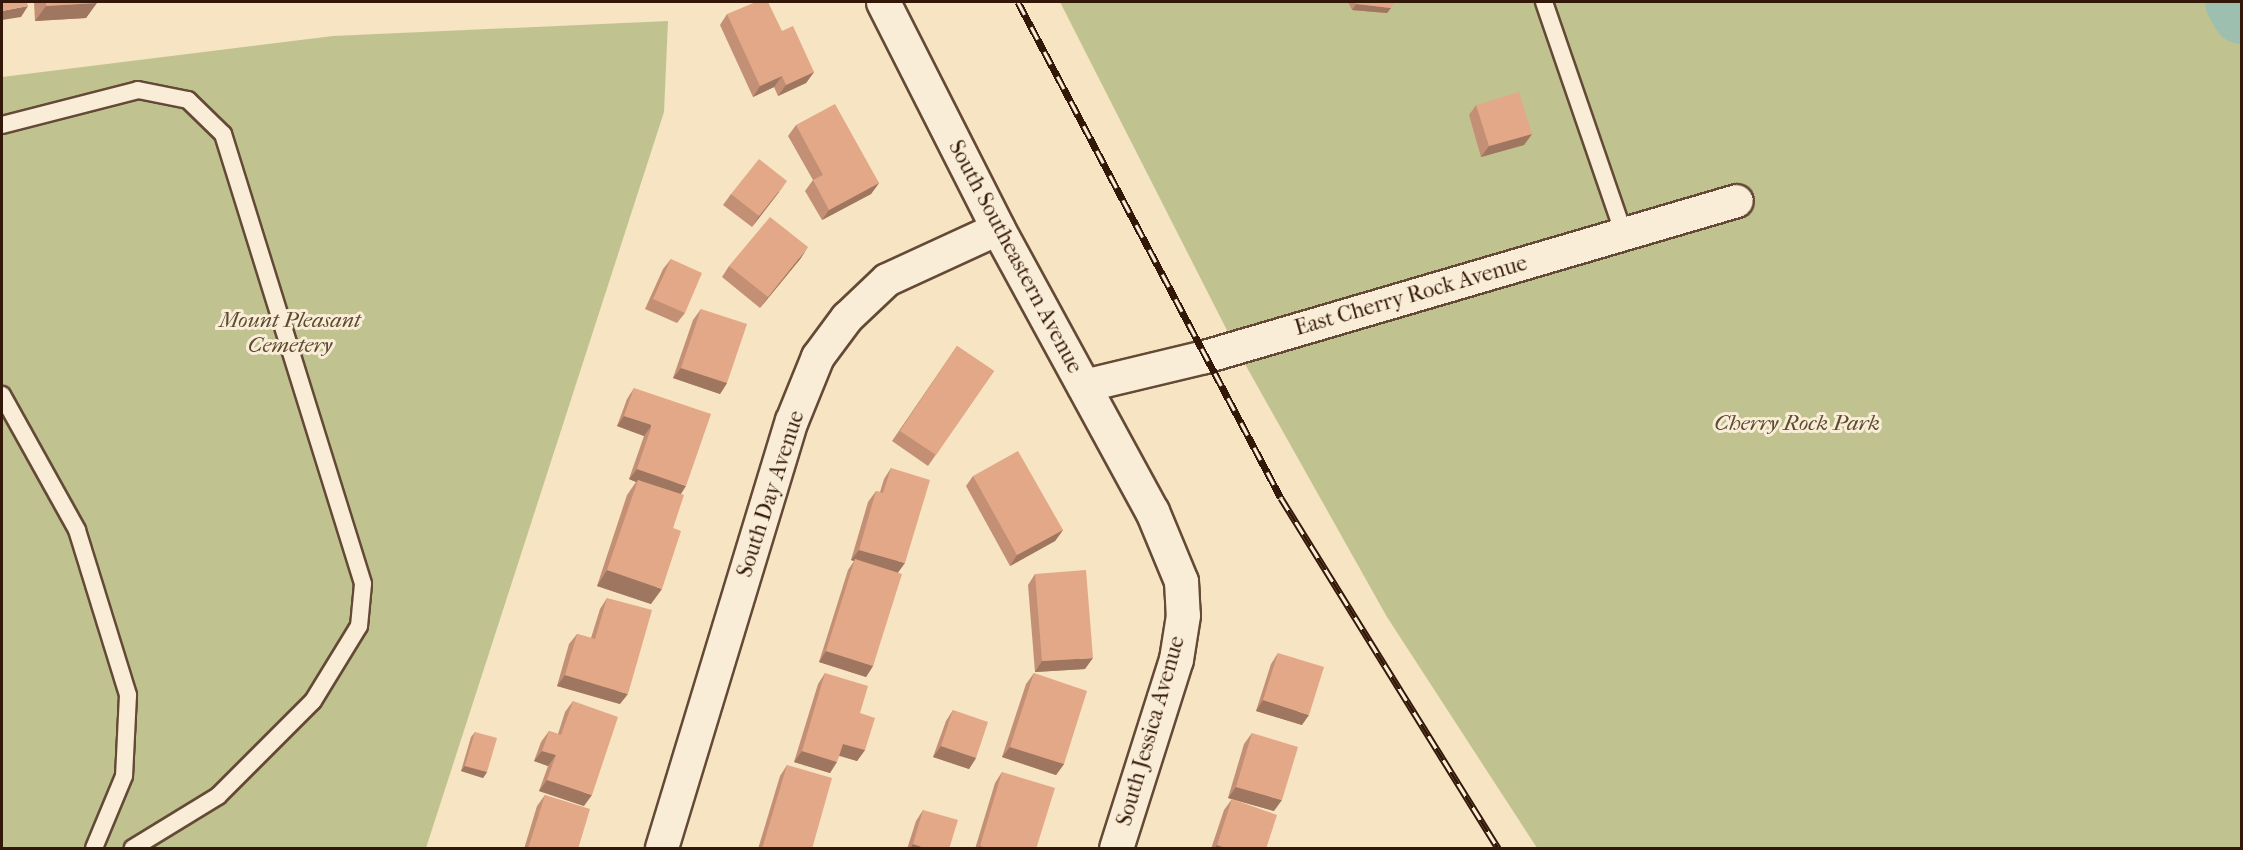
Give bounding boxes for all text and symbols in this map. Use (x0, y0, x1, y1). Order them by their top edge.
street label: South Southeastern Avenue (942, 136, 1088, 378)
street label: East Cherry Rock Avenue (1292, 250, 1530, 342)
park label: Mount Pleasant Cemetery (219, 307, 361, 358)
street label: South Day Avenue (732, 407, 810, 581)
park label: Cherry Rock Park (1714, 411, 1880, 437)
street label: South Jessica Avenue (1111, 633, 1191, 829)

